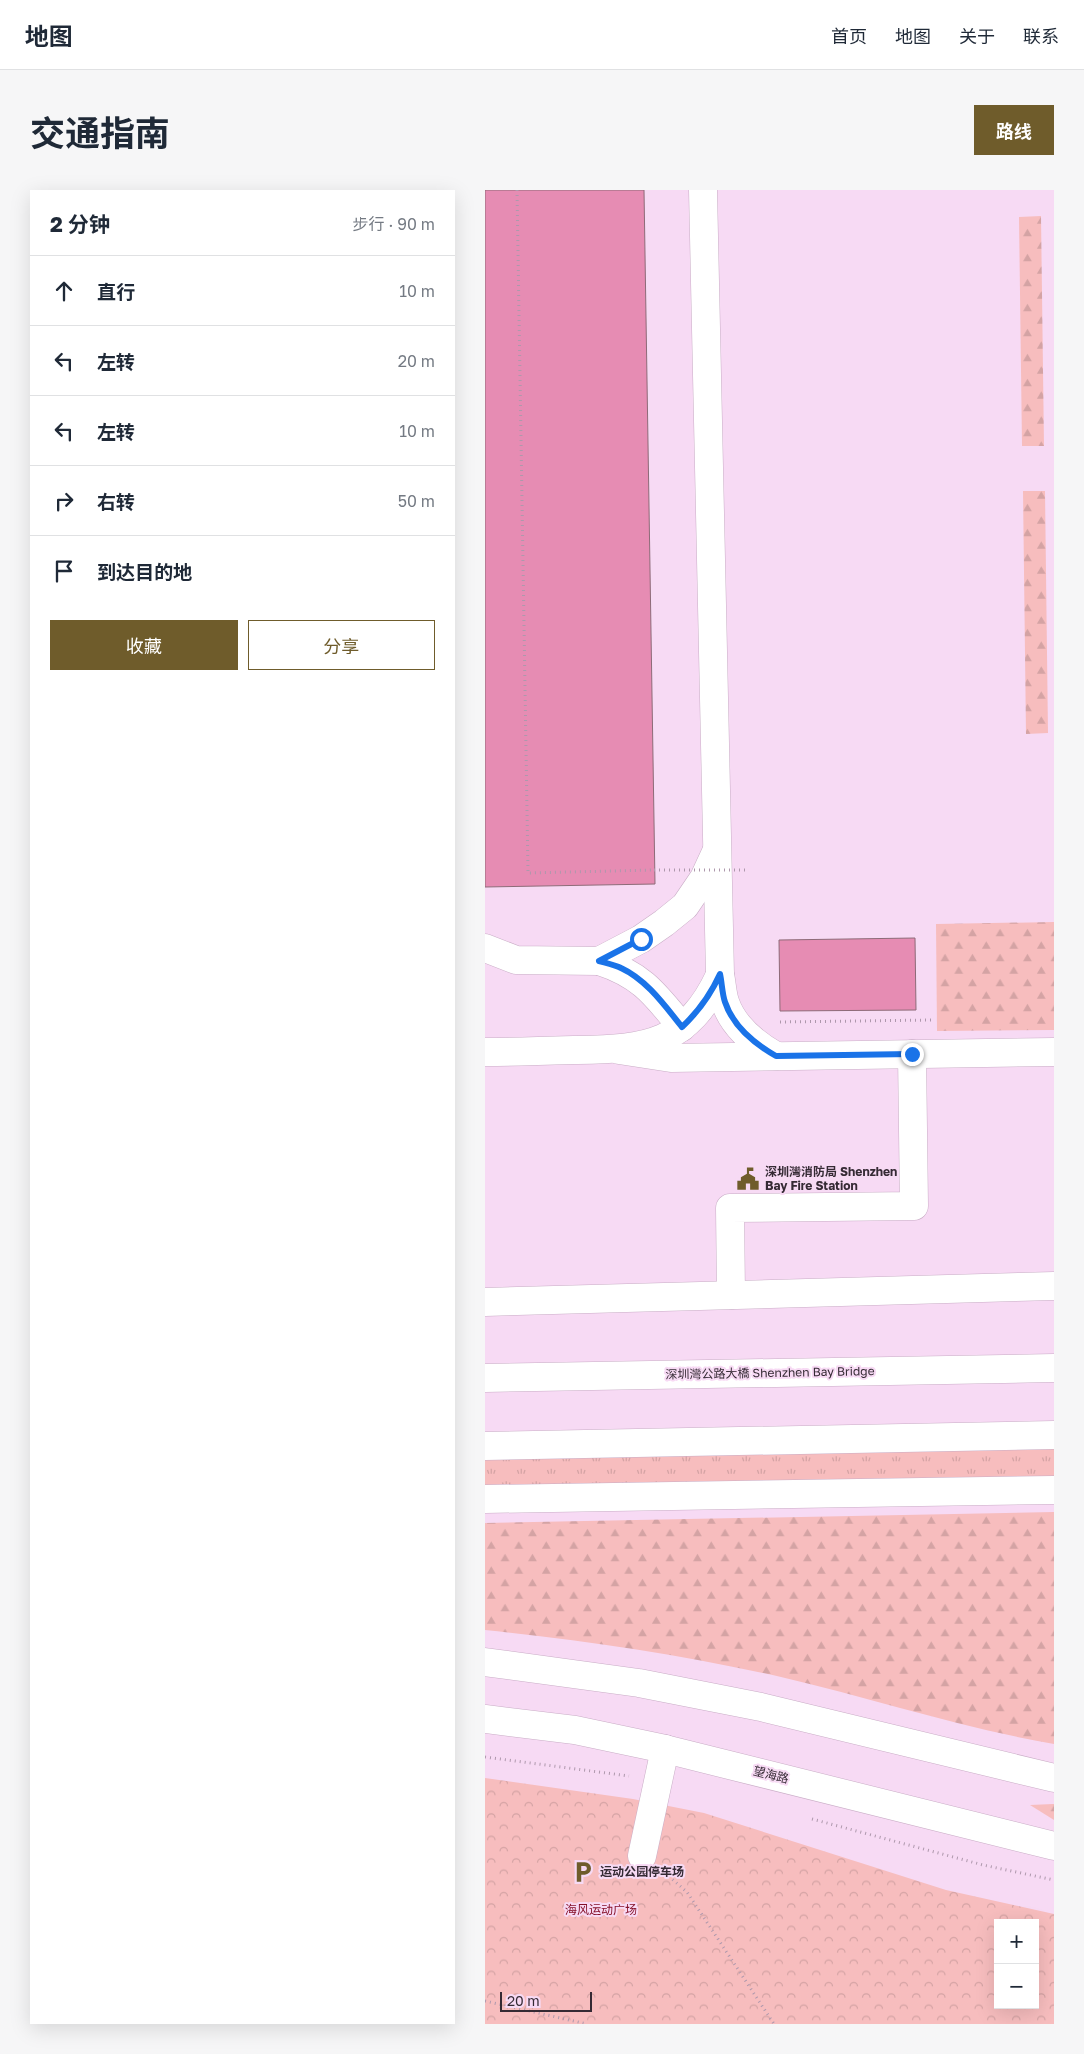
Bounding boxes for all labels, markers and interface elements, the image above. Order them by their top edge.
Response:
text: 地图 [25,21,73,50]
text: 首页 [831,25,867,47]
text: 地图 [895,25,931,47]
text: 关于 [959,25,995,47]
text: 联系 [1023,25,1059,47]
button: 路线 [974,105,1054,155]
text: 交通指南 [30,112,170,154]
text: 2 分钟 [50,211,110,237]
text: 步行 · 90 m [352,214,435,234]
icon: ahead [50,277,78,305]
text: 直行 [97,280,135,303]
text: 10 m [399,281,435,301]
icon: left [50,347,78,375]
text: 左转 [97,350,135,373]
text: 20 m [398,351,435,371]
icon: left [50,417,78,445]
text: 左转 [97,420,135,443]
text: 10 m [399,421,435,441]
icon: right [50,487,78,515]
text: 右转 [97,490,135,513]
text: 50 m [398,491,435,511]
icon: arrive [50,557,78,585]
text: 到达目的地 [97,560,192,583]
button: 收藏 [50,620,238,670]
button: 分享 [248,620,435,670]
route start [630,928,653,951]
route end [901,1043,924,1066]
place label: 深圳灣消防局 Shenzhen Bay Fire Station [765,1164,897,1193]
public building icon: 深圳灣消防局 Shenzhen Bay Fire Station [735,1166,761,1192]
street label: 深圳灣公路大橋 Shenzhen Bay Bridge [665,1363,875,1382]
street label: 望海路 [752,1763,790,1786]
parking icon: 运动公园停车场 [570,1859,596,1885]
place label: 运动公园停车场 [600,1864,684,1879]
park label: 海风运动广场 [565,1902,637,1917]
map controls [994,1919,1039,2009]
button: + [994,1919,1039,1964]
button: − [994,1964,1039,2009]
scale bar [500,1989,593,2012]
text: 20 m [507,1992,540,2009]

